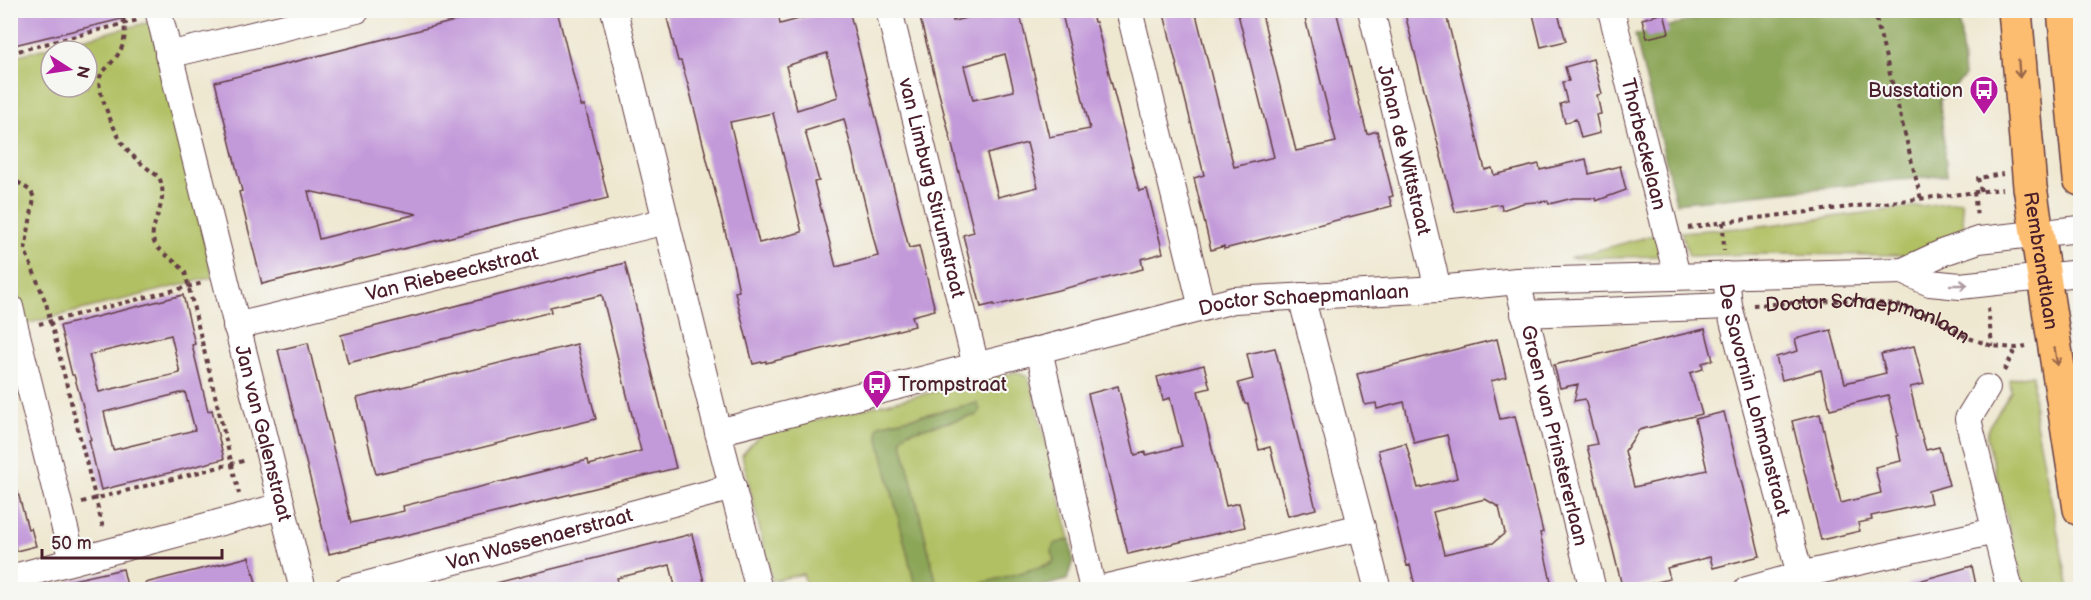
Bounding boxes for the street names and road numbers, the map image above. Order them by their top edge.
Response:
street label: Johan de Wittstraat [1372,63,1436,238]
street label: van Limburg Stirumstraat [893,75,970,300]
street label: Thorbeckelaan [1615,76,1671,212]
street label: Rembrandtlaan [2018,190,2063,331]
street label: Van Riebeeckstraat [363,242,541,307]
street label: Doctor Schaepmanlaan [1196,280,1410,322]
street label: De Savornin Lohmanstraat [1714,282,1795,519]
street label: Doctor Schaepmanlaan [1765,289,1974,349]
street label: Groen van Prinstererlaan [1515,323,1593,548]
street label: Jan van Galenstraat [229,343,296,524]
street label: Van Wassenaerstraat [444,503,635,576]

